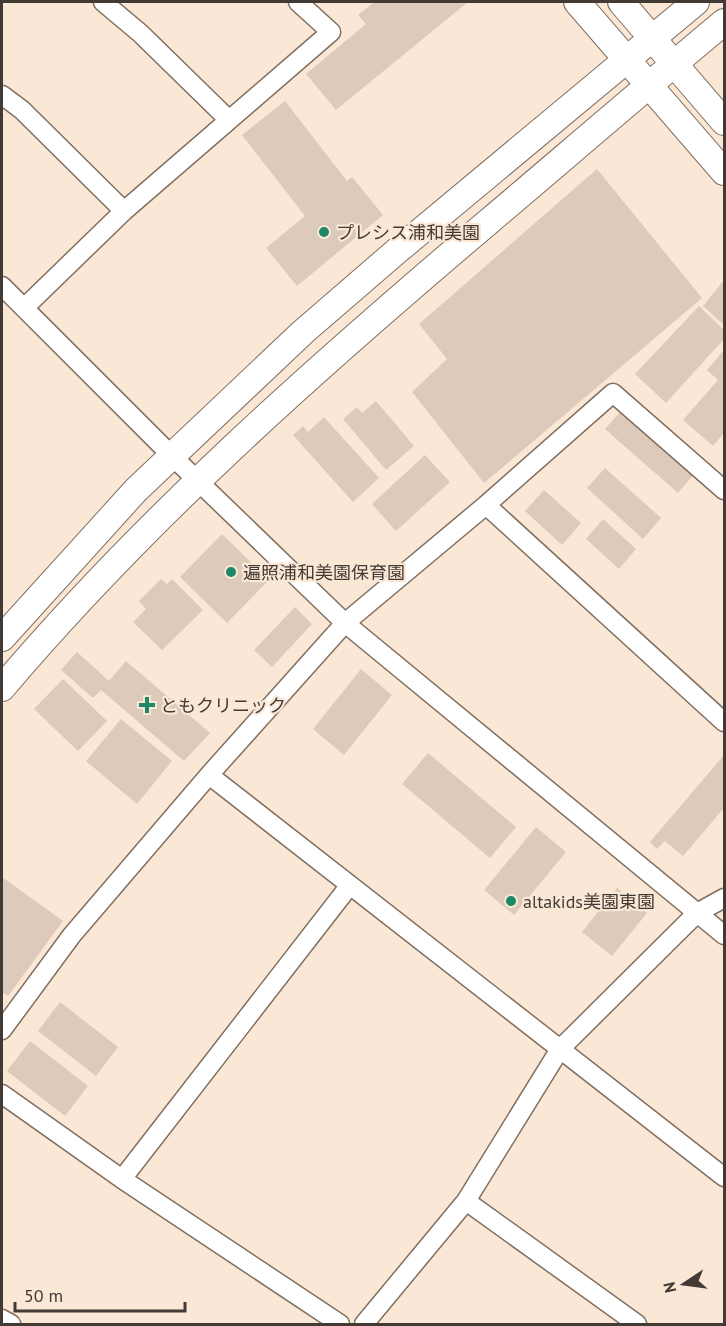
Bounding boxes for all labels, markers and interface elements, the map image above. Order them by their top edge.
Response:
place label: プレシス浦和美園 [336,221,480,244]
marker: プレシス浦和美園 [317,225,331,239]
place label: 遍照浦和美園保育園 [243,561,405,584]
marker: 遍照浦和美園保育園 [224,565,238,579]
place label: ともクリニック [160,694,286,717]
marker: ともクリニック [138,696,156,714]
place label: altakids美園東園 [523,890,655,913]
marker: altakids美園東園 [504,894,518,908]
north arrow [654,1254,714,1314]
scale bar [15,1275,184,1313]
text: N [658,1280,680,1295]
text: 50 m [24,1284,63,1307]

